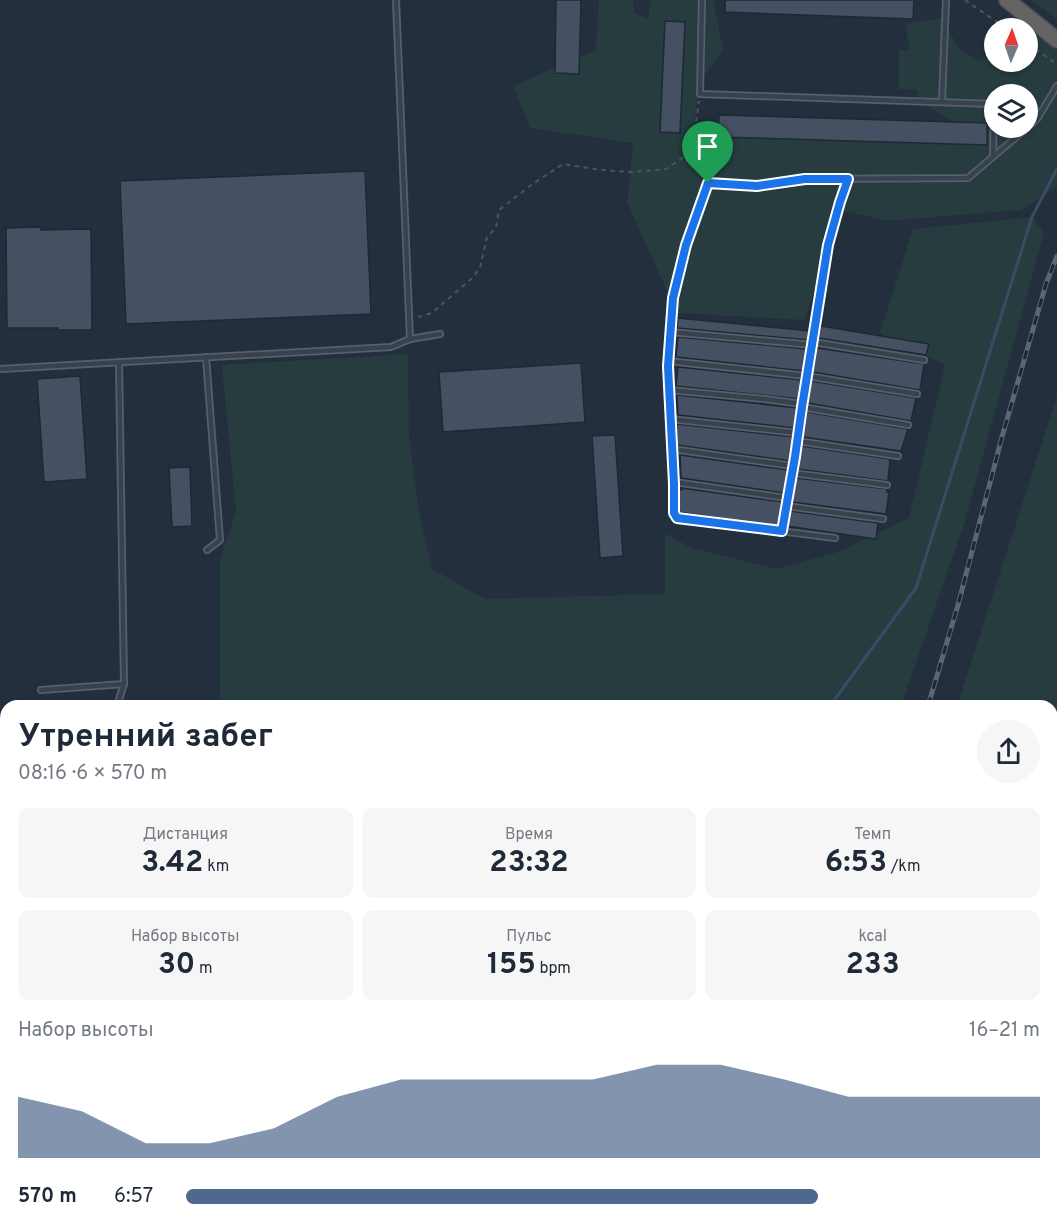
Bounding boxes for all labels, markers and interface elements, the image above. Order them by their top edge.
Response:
north arrow [984,18,1038,72]
map controls [984,18,1038,138]
button: layers [984,84,1038,138]
pin [682,121,733,183]
icon: arrive [691,130,724,163]
text: Утренний забег [18,717,273,759]
button: share [977,720,1040,783]
text: 08:16 · 6 × 570 m [18,761,167,787]
text: Дистанция [143,825,228,845]
text: Время [505,825,553,845]
text: Темп [854,825,891,845]
text: 3.42 [141,845,203,882]
text: 23:32 [489,845,569,882]
text: 6:53 [825,845,887,882]
text: km [203,857,229,877]
text: /km [887,857,920,877]
text: Набор высоты [131,927,240,947]
text: Пульс [506,927,552,947]
text: kcal [858,927,887,947]
text: 30 [158,947,195,984]
text: 155 [487,947,536,984]
text: 233 [845,947,900,984]
text: m [195,959,213,979]
text: bpm [536,959,571,979]
text: Набор высоты [18,1018,154,1044]
text: 16–21 m [969,1018,1040,1044]
text: 570 m [18,1184,77,1210]
text: 6:57 [114,1184,153,1210]

